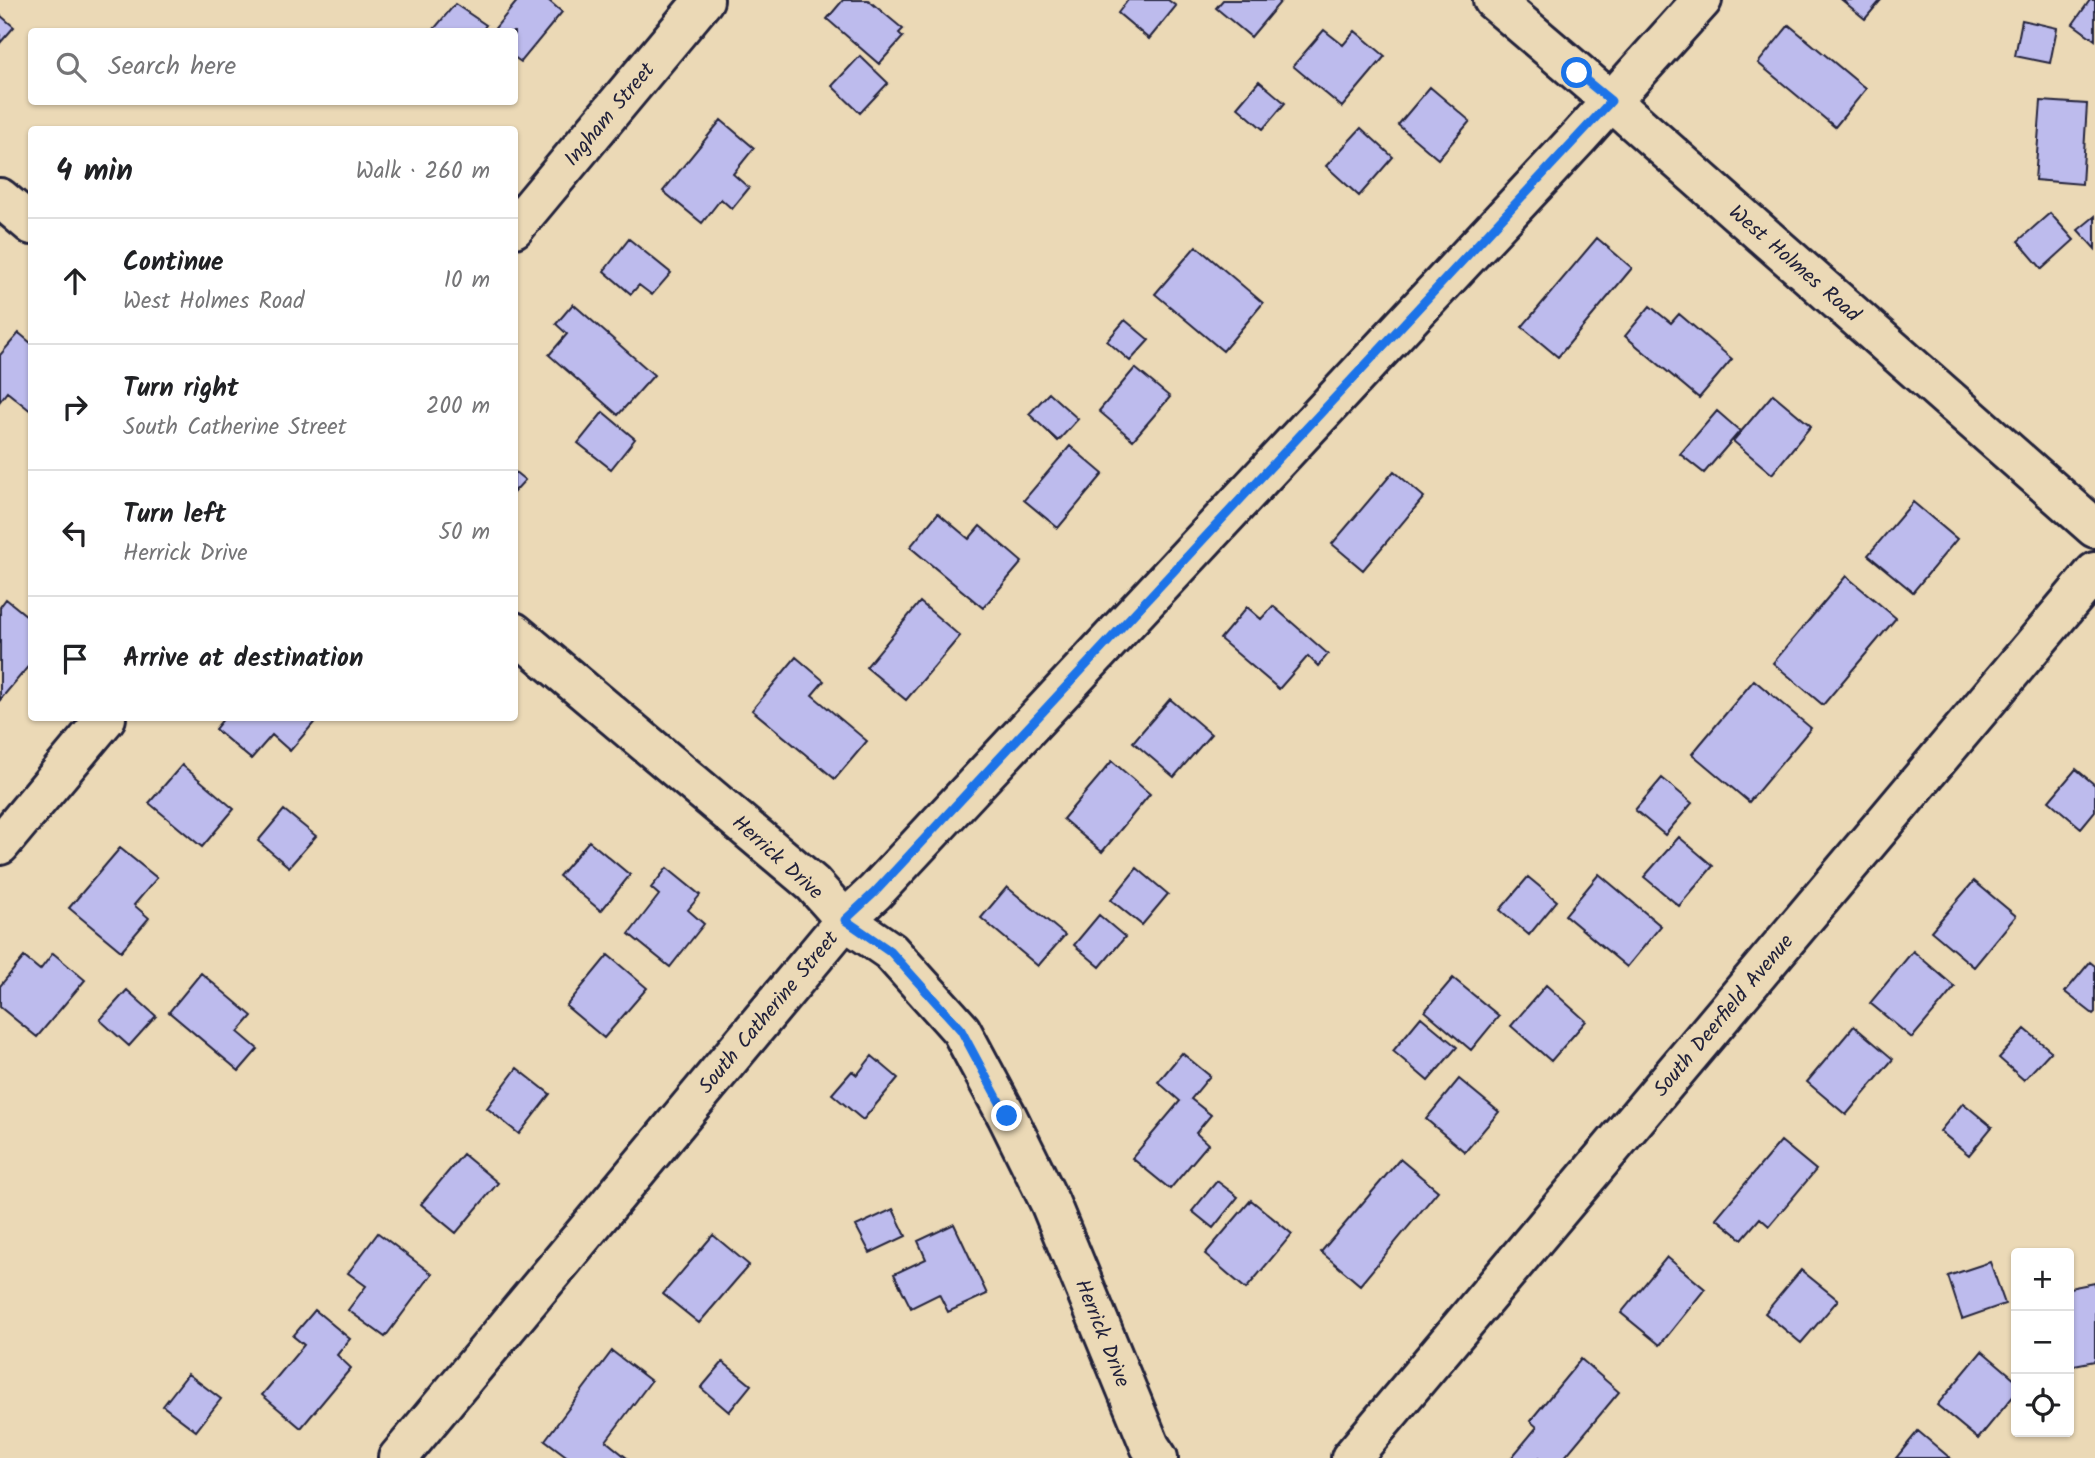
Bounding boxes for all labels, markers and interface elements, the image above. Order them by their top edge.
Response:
search box [28,28,518,105]
text: Search here [108,46,236,88]
icon: search [52,48,90,86]
street label: Ingham Street [557,55,664,174]
route start [1561,57,1592,88]
text: 4 min [56,148,133,196]
text: Walk · 260 m [356,154,490,190]
street label: West Holmes Road [1721,197,1868,331]
text: Continue [123,242,224,284]
icon: ahead [56,262,94,300]
text: 10 m [444,263,490,299]
text: West Holmes Road [123,284,305,320]
text: Turn right [123,368,239,410]
icon: right [56,388,94,426]
text: 200 m [426,389,490,425]
text: South Catherine Street [123,410,347,446]
text: Turn left [123,494,226,536]
icon: left [56,514,94,552]
text: 50 m [439,515,490,551]
text: Herrick Drive [123,536,248,572]
text: Arrive at destination [123,638,363,680]
icon: arrive [56,640,94,678]
street label: Herrick Drive [724,808,831,909]
street label: South Catherine Street [691,924,848,1102]
street label: South Deerfield Avenue [1646,927,1803,1105]
route end [991,1100,1022,1131]
map controls [2011,1248,2074,1437]
button: + [2011,1248,2074,1311]
street label: Herrick Drive [1065,1275,1138,1393]
button: − [2011,1311,2074,1374]
button: locate [2011,1374,2074,1437]

